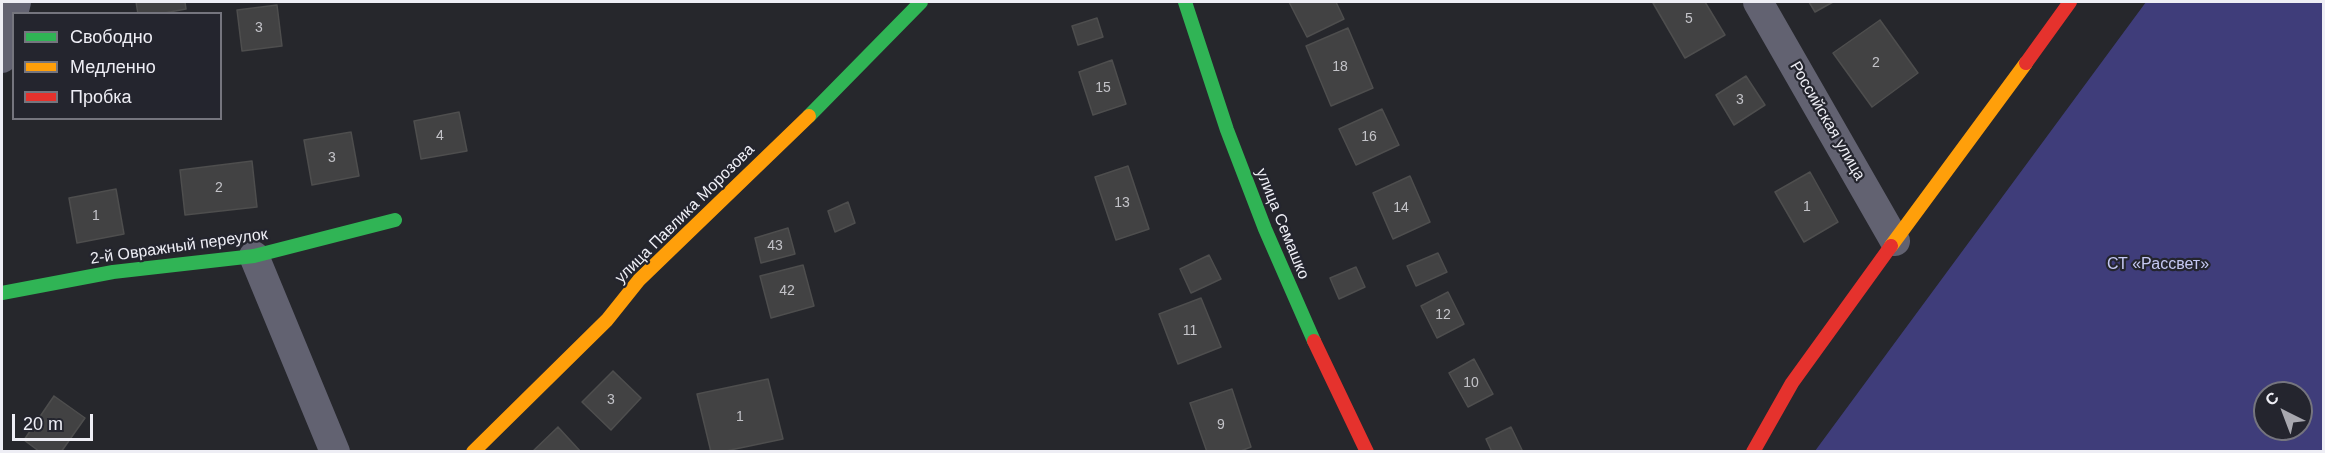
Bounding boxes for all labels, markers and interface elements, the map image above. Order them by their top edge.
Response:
house number: 5 [1685,11,1693,27]
legend [12,12,222,120]
house number: 3 [255,20,263,36]
text: Свободно [70,27,153,47]
house number: 2 [1872,55,1880,71]
text: Медленно [70,57,156,77]
street label: Российская улица [1785,58,1869,184]
house number: 18 [1332,59,1348,75]
house number: 15 [1095,80,1111,96]
text: Пробка [70,87,132,107]
house number: 3 [1736,92,1744,108]
house number: 4 [436,128,444,144]
house number: 16 [1361,129,1377,145]
street label: улица Павлика Морозова [611,140,759,288]
house number: 3 [328,150,336,166]
street label: улица Семашко [1251,166,1313,282]
house number: 2 [215,180,223,196]
house number: 13 [1114,195,1130,211]
house number: 1 [1803,199,1811,215]
house number: 14 [1393,200,1409,216]
house number: 1 [92,208,100,224]
street label: 2-й Овражный переулок [89,225,269,269]
house number: 43 [767,238,783,254]
park label: СТ «Рассвет» [2107,255,2209,275]
house number: 42 [779,283,795,299]
house number: 12 [1435,307,1451,323]
house number: 11 [1183,323,1197,339]
house number: 10 [1463,375,1479,391]
north arrow [2253,381,2313,441]
text: С [2262,389,2282,409]
house number: 3 [607,392,615,408]
scale bar [15,402,96,440]
house number: 1 [736,409,744,425]
text: 20 m [23,414,63,434]
house number: 9 [1217,417,1225,433]

